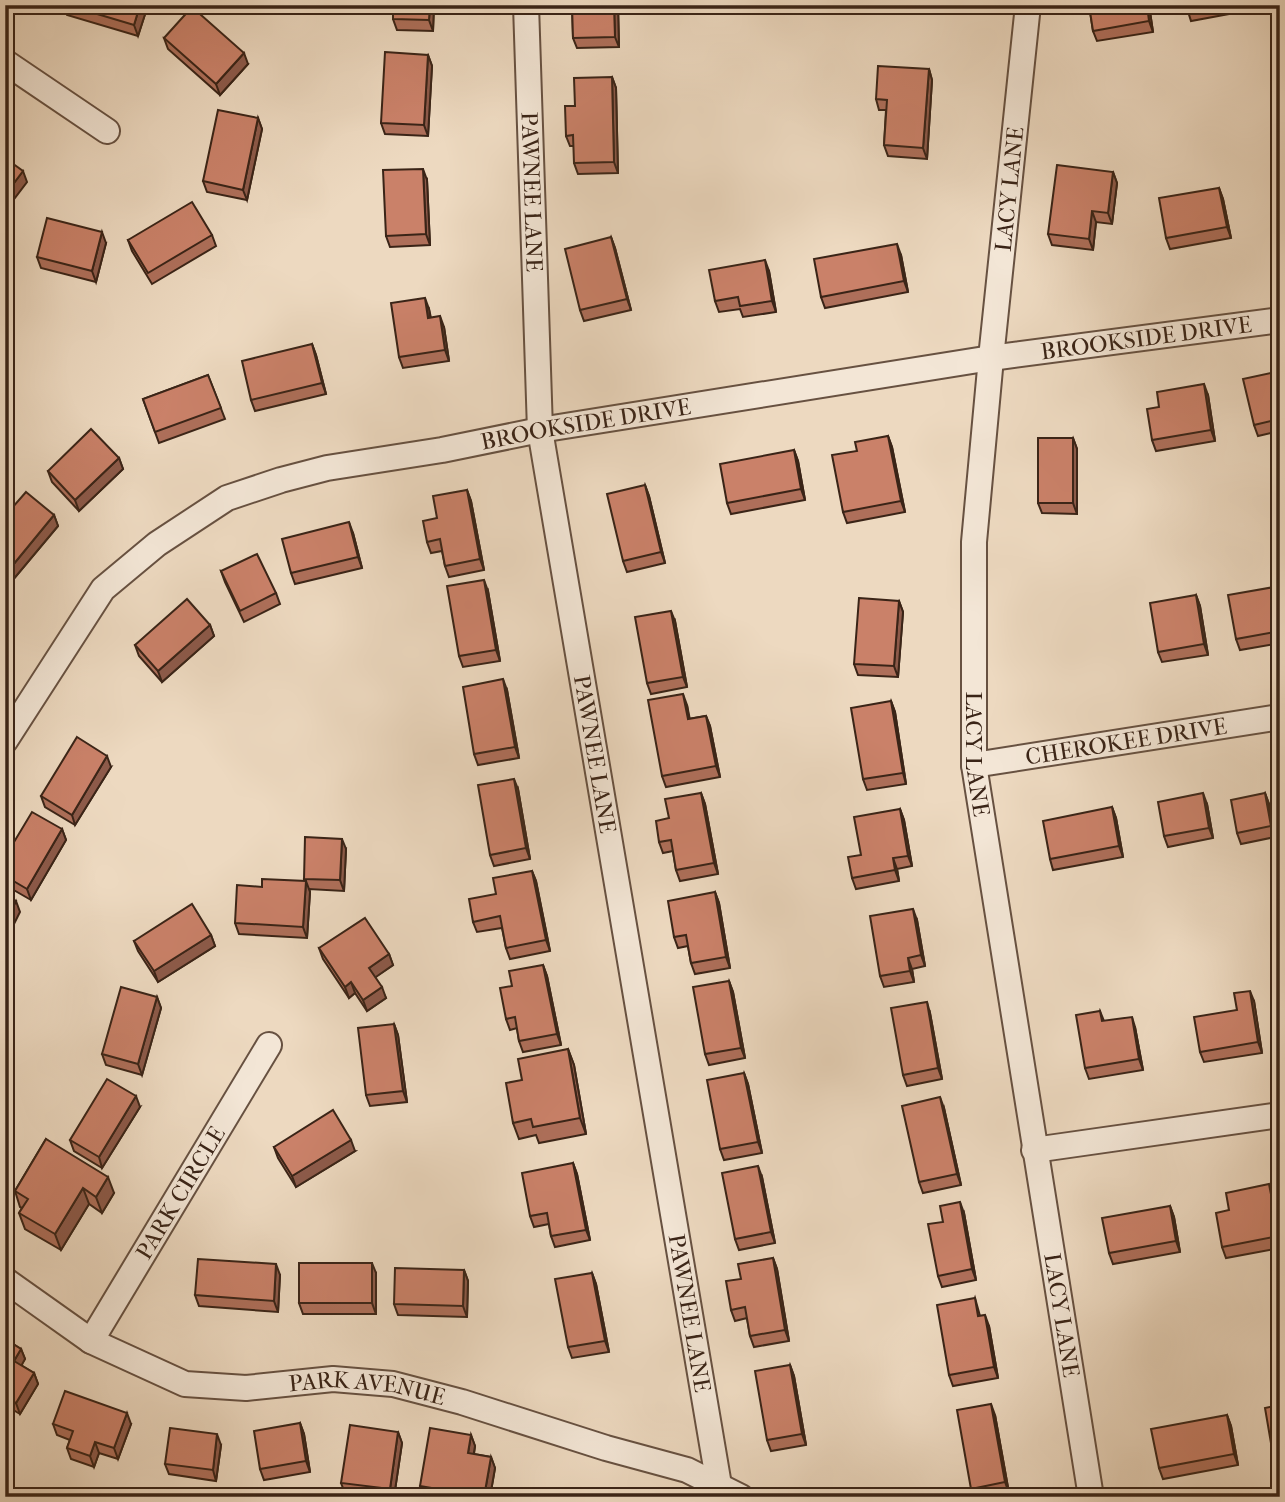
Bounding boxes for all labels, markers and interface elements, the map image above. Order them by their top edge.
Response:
street label: PAWNEE LANE [516,111,548,272]
street label: LACY LANE [990,125,1029,253]
street label: BROOKSIDE DRIVE [1039,311,1253,365]
street label: BROOKSIDE DRIVE [478,393,693,456]
street label: PAWNEE LANE [568,673,621,835]
street label: LACY LANE [960,692,995,819]
street label: CHEROKEE DRIVE [1024,713,1229,771]
street label: PARK CIRCLE [130,1122,231,1264]
street label: PAWNEE LANE [663,1232,716,1394]
street label: LACY LANE [1038,1251,1085,1379]
street label: PARK AVENUE [287,1366,448,1411]

